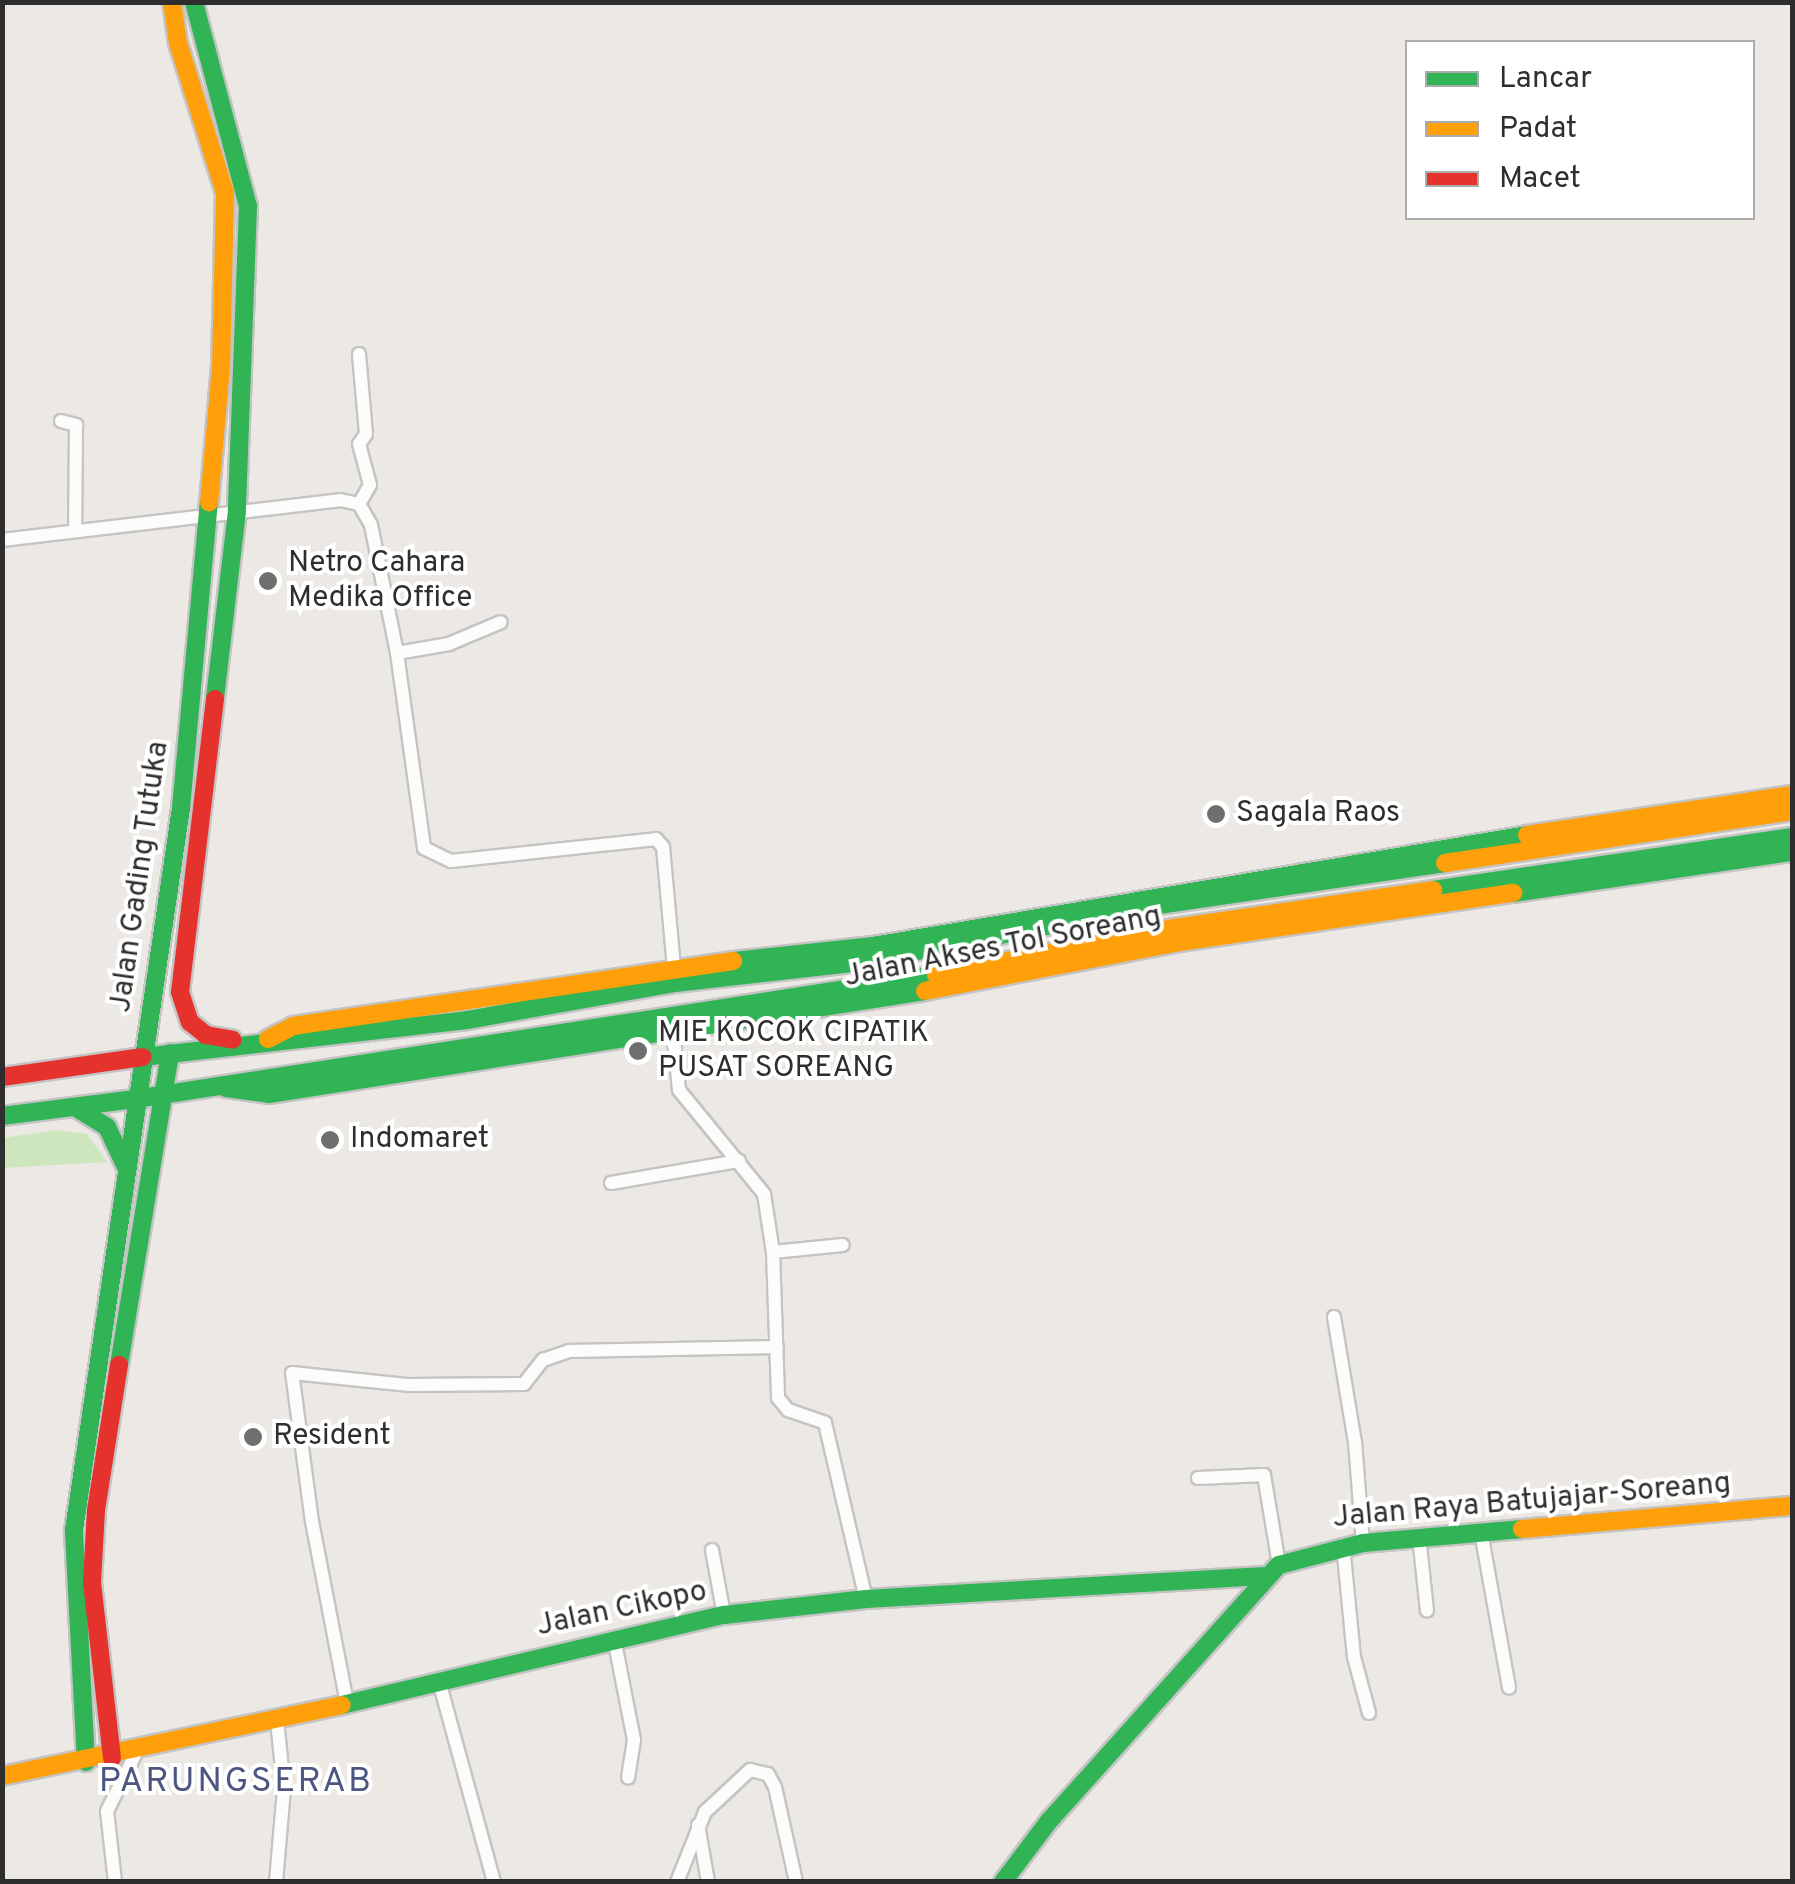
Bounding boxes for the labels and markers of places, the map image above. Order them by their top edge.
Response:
place label: Netro Cahara Medika Office [288,546,472,616]
marker: Netro Cahara Medika Office [257,570,279,592]
place label: Sagala Raos [1236,796,1400,832]
marker: Sagala Raos [1205,803,1227,825]
place label: MIE KOCOK CIPATIK PUSAT SOREANG [658,1016,929,1086]
marker: MIE KOCOK CIPATIK PUSAT SOREANG [627,1040,649,1062]
place label: Indomaret [350,1122,489,1158]
marker: Indomaret [319,1129,341,1151]
place label: Resident [273,1419,391,1455]
marker: Resident [242,1426,264,1448]

